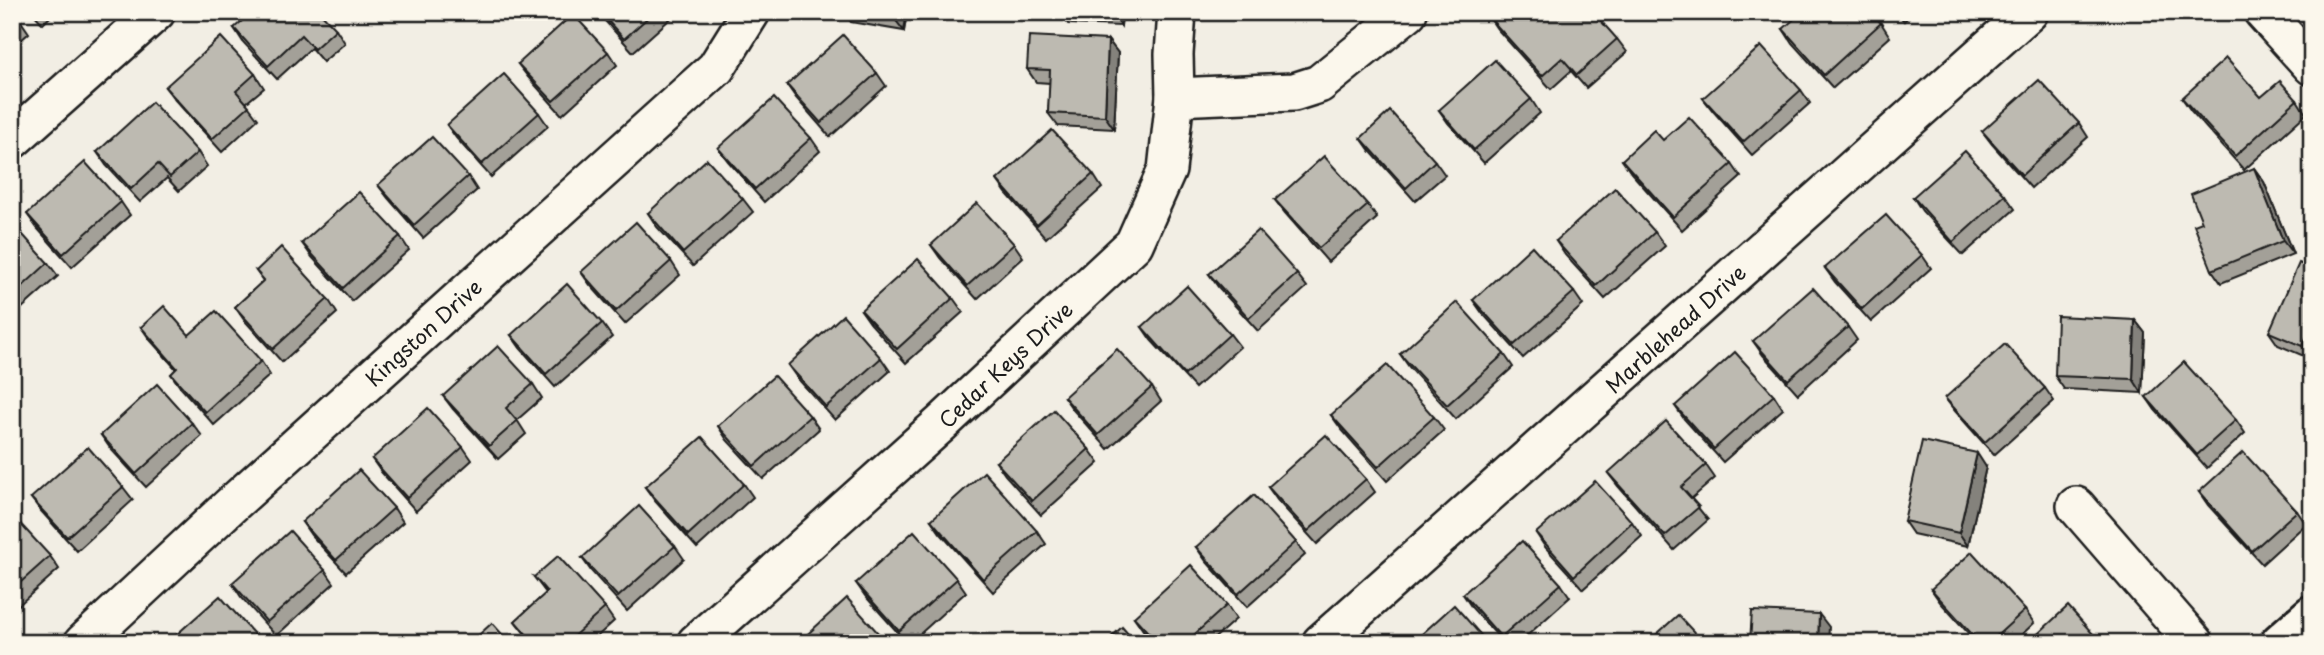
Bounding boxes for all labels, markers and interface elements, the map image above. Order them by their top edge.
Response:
street label: Marblehead Drive [1598,256,1752,400]
street label: Kingston Drive [358,271,488,393]
street label: Cedar Keys Drive [931,293,1079,435]

